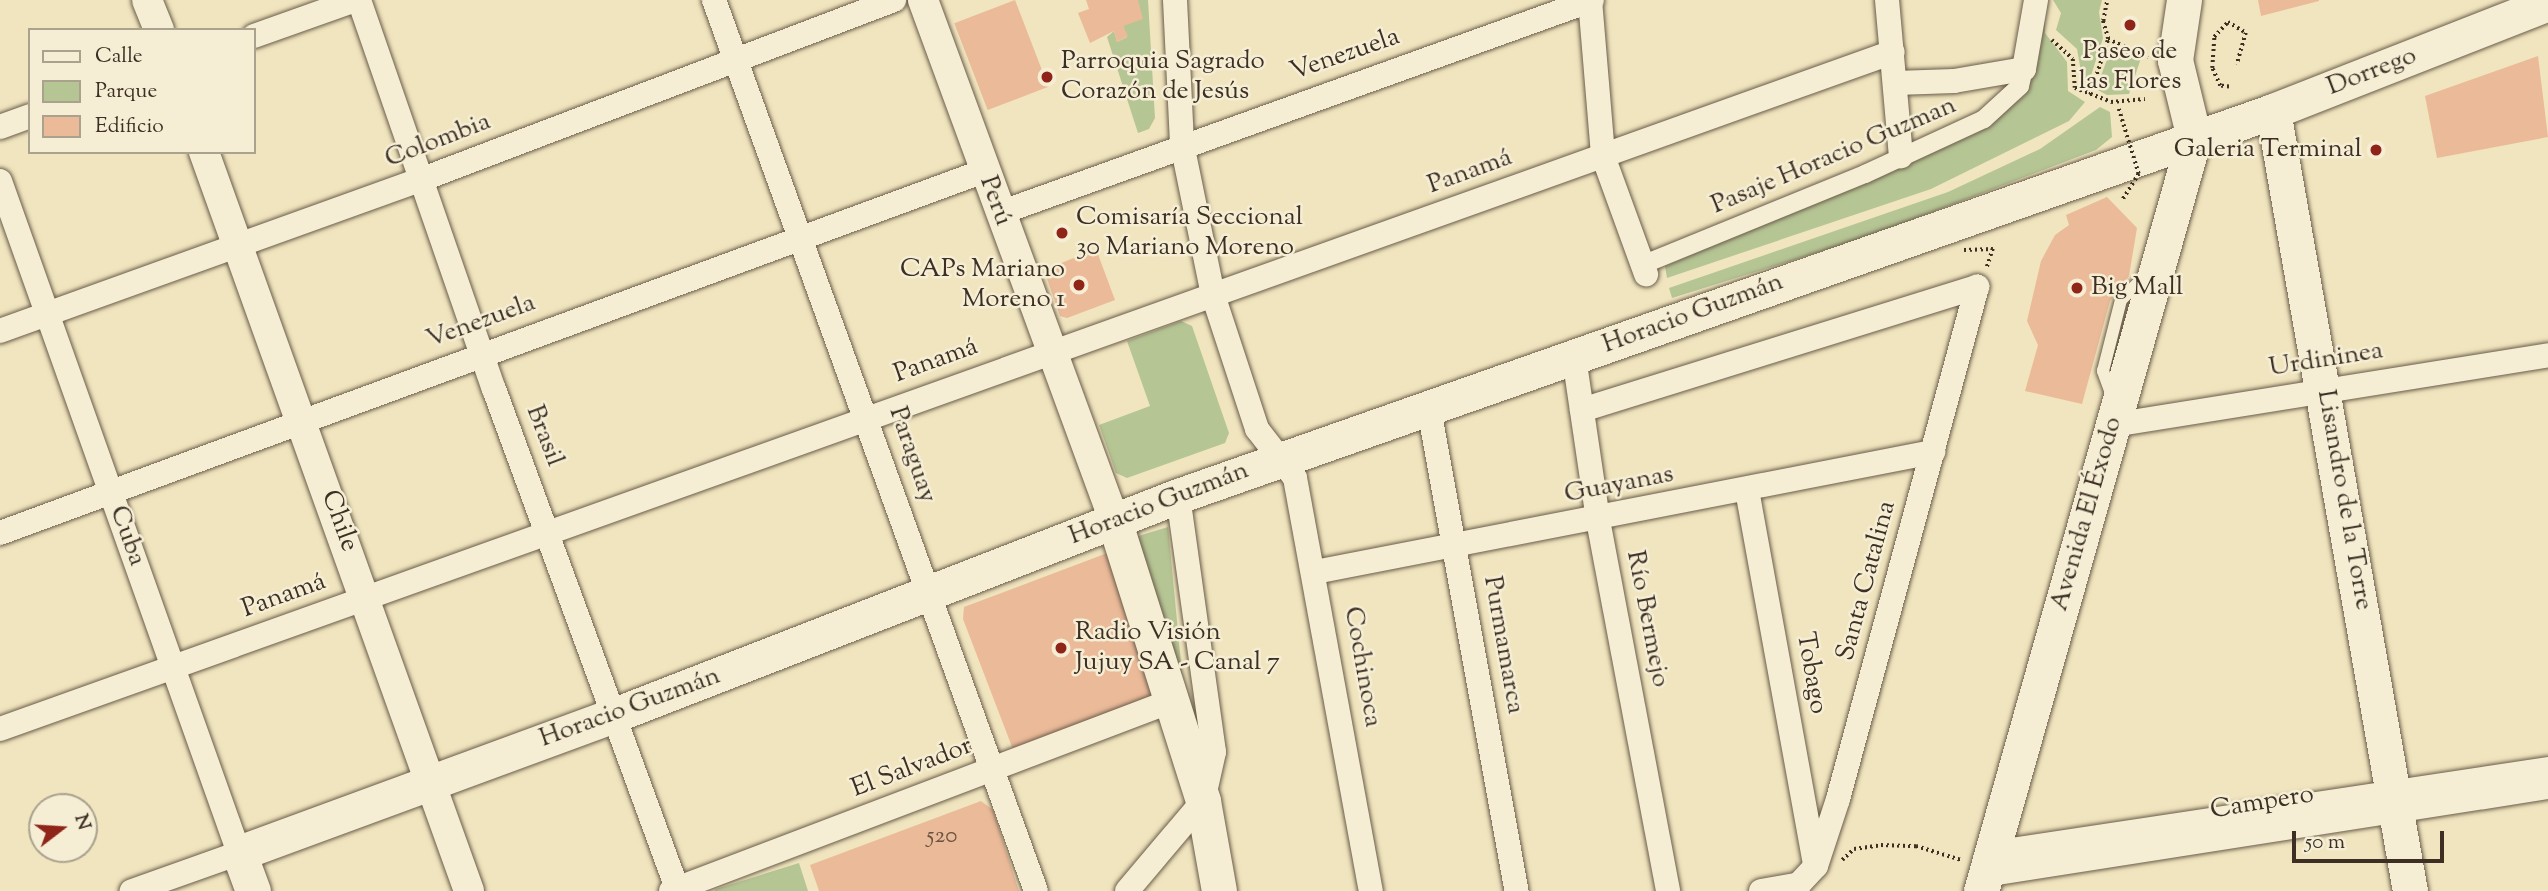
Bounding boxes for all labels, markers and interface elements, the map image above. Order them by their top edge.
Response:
marker: Paseo de las Flores [2122,17,2138,33]
street label: Venezuela [1286,22,1404,88]
legend [28,28,256,154]
place label: Paseo de las Flores [2079,36,2181,98]
street label: Dorrego [2323,41,2421,103]
text: Calle [95,42,143,72]
place label: Parroquia Sagrado Corazón de Jesús [1061,46,1265,108]
marker: Parroquia Sagrado Corazón de Jesús [1039,69,1055,85]
text: Parque [95,77,157,107]
street label: Pasaje Horacio Guzman [1707,90,1961,222]
street label: Colombia [381,107,495,175]
text: Edificio [95,112,164,142]
place label: Galeria Terminal [2174,134,2362,166]
street label: Panamá [1424,142,1516,202]
marker: Galeria Terminal [2368,142,2384,158]
street label: Perú [972,172,1018,230]
place label: Comisaría Seccional 30 Mariano Moreno [1076,202,1303,264]
marker: Comisaría Seccional 30 Mariano Moreno [1054,225,1070,241]
place label: CAPs Mariano Moreno 1 [900,254,1065,316]
street label: Horacio Guzmán [1598,267,1788,361]
place label: Big Mall [2091,272,2183,304]
marker: CAPs Mariano Moreno 1 [1071,277,1087,293]
marker: Big Mall [2069,280,2085,296]
street label: Venezuela [422,288,540,356]
street label: Panamá [890,331,982,391]
street label: Urdininea [2267,336,2385,384]
street label: Lisandro de la Torre [2309,387,2379,613]
street label: Brasil [518,401,570,471]
street label: Paraguay [881,403,943,507]
street label: Avenida El Éxodo [2044,413,2130,615]
street label: Horacio Guzmán [1065,455,1253,553]
street label: Guayanas [1562,459,1676,511]
street label: Chile [314,486,364,556]
street label: Santa Catalina [1831,498,1903,664]
street label: Cuba [102,502,152,570]
street label: Río Bermejo [1618,548,1676,690]
street label: Panamá [238,566,330,626]
street label: Purmamarca [1476,574,1530,716]
street label: Cochinoca [1336,604,1388,730]
place label: Radio Visión Jujuy SA - Canal 7 [1075,617,1280,678]
street label: Tobago [1788,630,1834,716]
marker: Radio Visión Jujuy SA - Canal 7 [1053,640,1069,656]
street label: Horacio Guzmán [535,661,725,755]
street label: El Salvador [847,731,977,805]
street label: Campero [2208,779,2316,827]
north arrow [28,793,98,863]
text: N [67,811,97,833]
scale bar [2296,818,2448,862]
house number: 520 [927,823,957,851]
text: 50 m [2305,828,2345,858]

